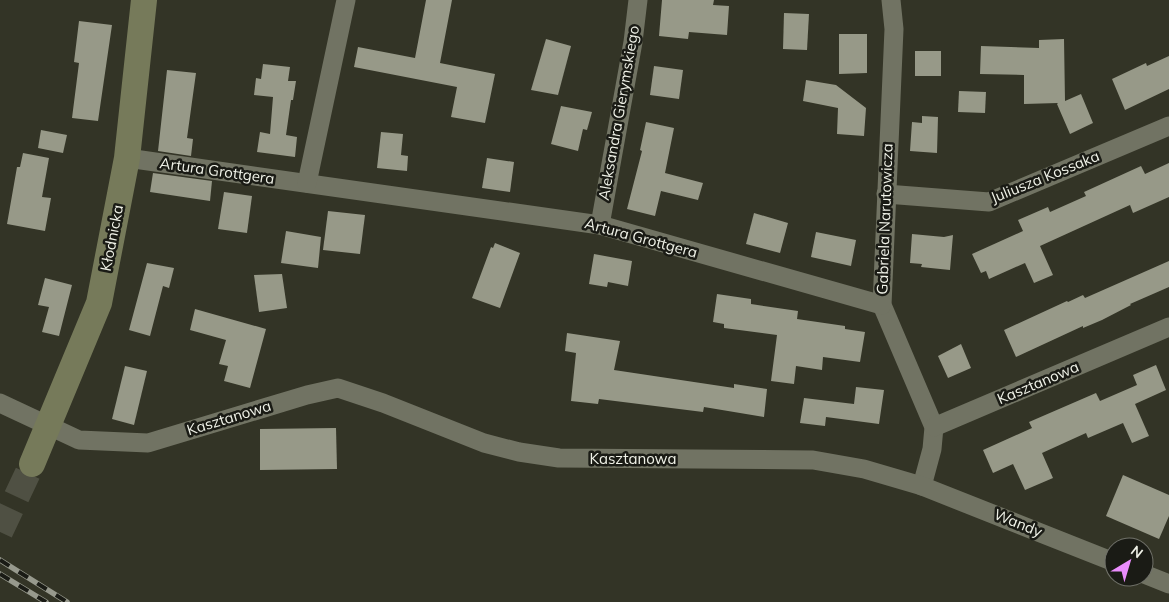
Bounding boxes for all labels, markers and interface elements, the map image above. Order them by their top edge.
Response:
street label: Aleksandra Gierymskiego [594,24,643,202]
street label: Gabriela Narutowicza [872,143,897,295]
street label: Juliusza Kossaka [988,146,1102,207]
street label: Artura Grottgera [158,153,276,188]
street label: Kłodnicka [96,203,127,273]
street label: Artura Grottgera [583,213,699,262]
street label: Kasztanowa [994,357,1082,408]
street label: Kasztanowa [184,396,273,439]
street label: Kasztanowa [589,449,677,468]
street label: Wandy [991,504,1045,541]
north arrow [1104,537,1154,587]
text: N [1127,541,1147,562]

